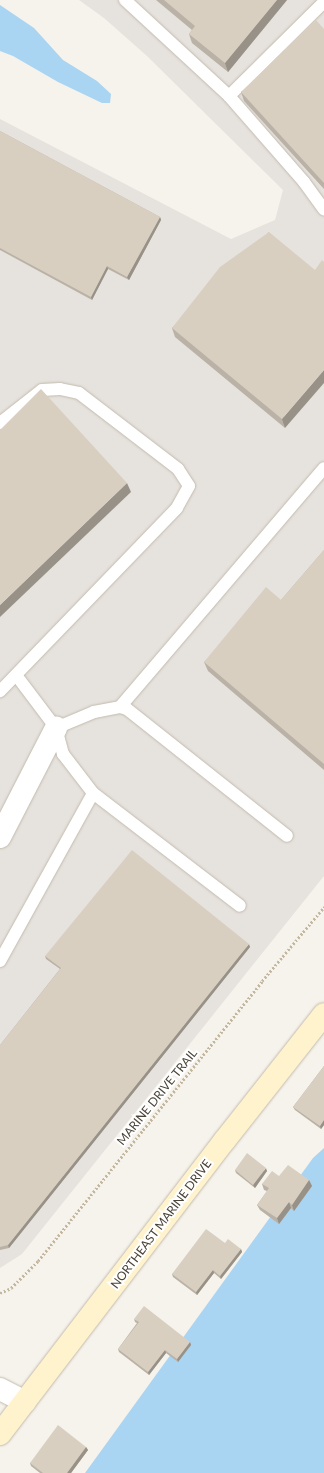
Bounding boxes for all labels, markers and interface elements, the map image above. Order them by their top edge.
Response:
street label: MARINE DRIVE TRAIL [114,1046,200,1148]
street label: NORTHEAST MARINE DRIVE [108,1156,214,1292]

